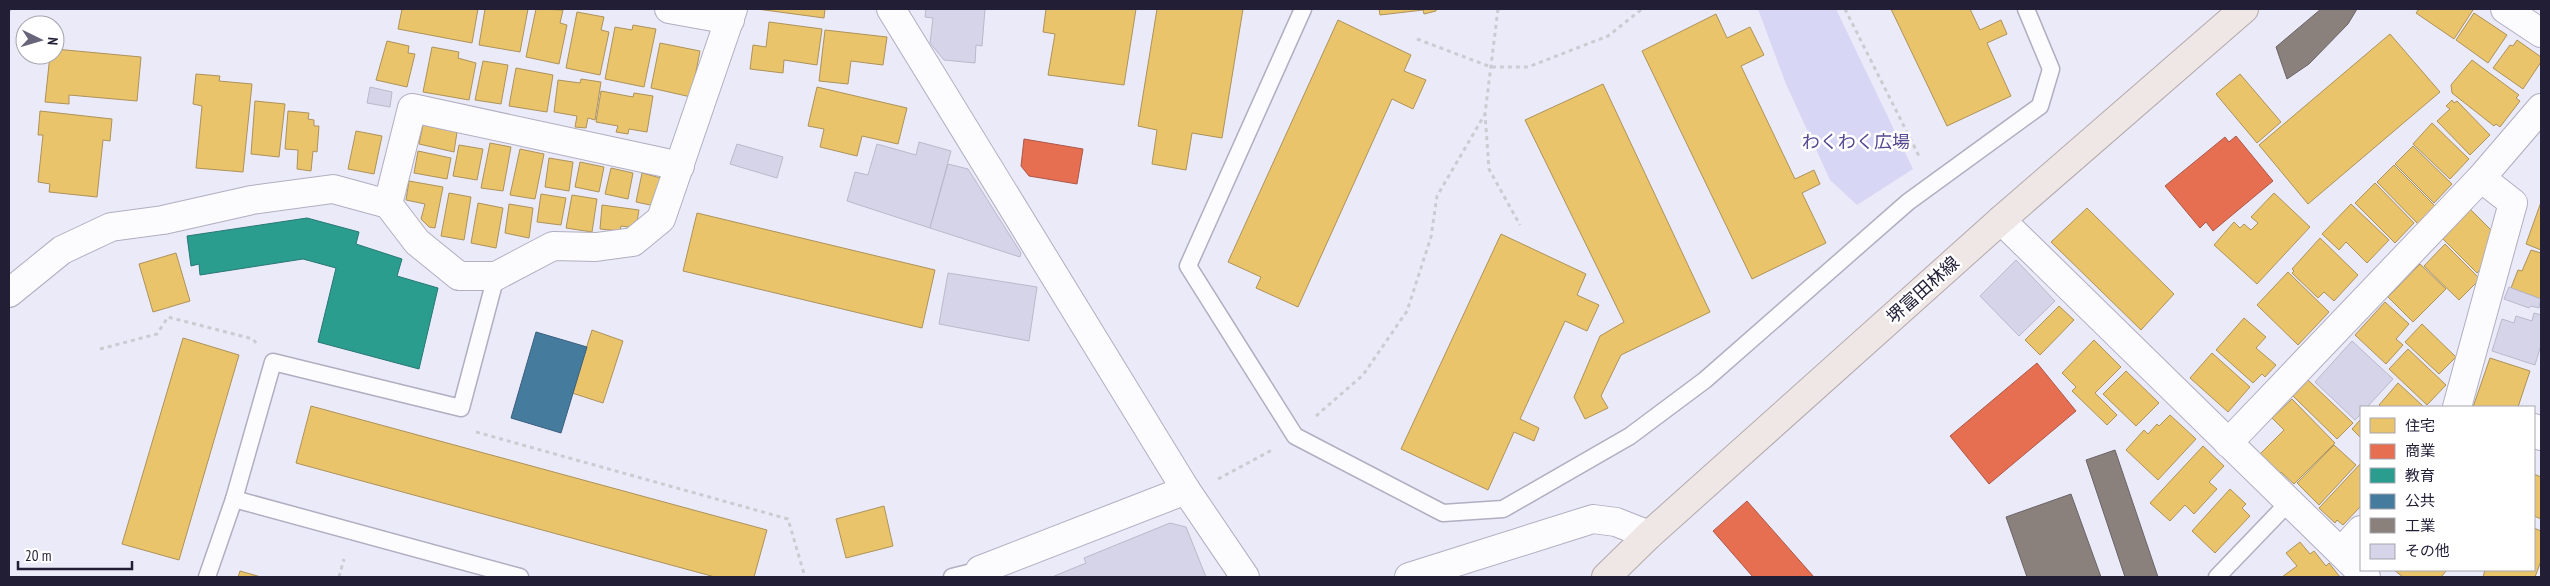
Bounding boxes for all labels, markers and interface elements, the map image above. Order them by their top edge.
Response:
north arrow [15,15,65,65]
text: N [44,37,62,46]
park label: わくわく広場 [1802,130,1910,153]
street label: 堺富田林線 [1882,251,1964,328]
legend [2360,406,2535,571]
text: 住宅 [2405,416,2435,435]
text: 商業 [2405,441,2435,460]
text: 教育 [2405,466,2435,485]
text: 公共 [2405,491,2435,510]
text: 工業 [2405,516,2435,535]
scale bar [18,538,131,570]
text: その他 [2405,541,2450,560]
text: 20 m [25,546,51,565]

